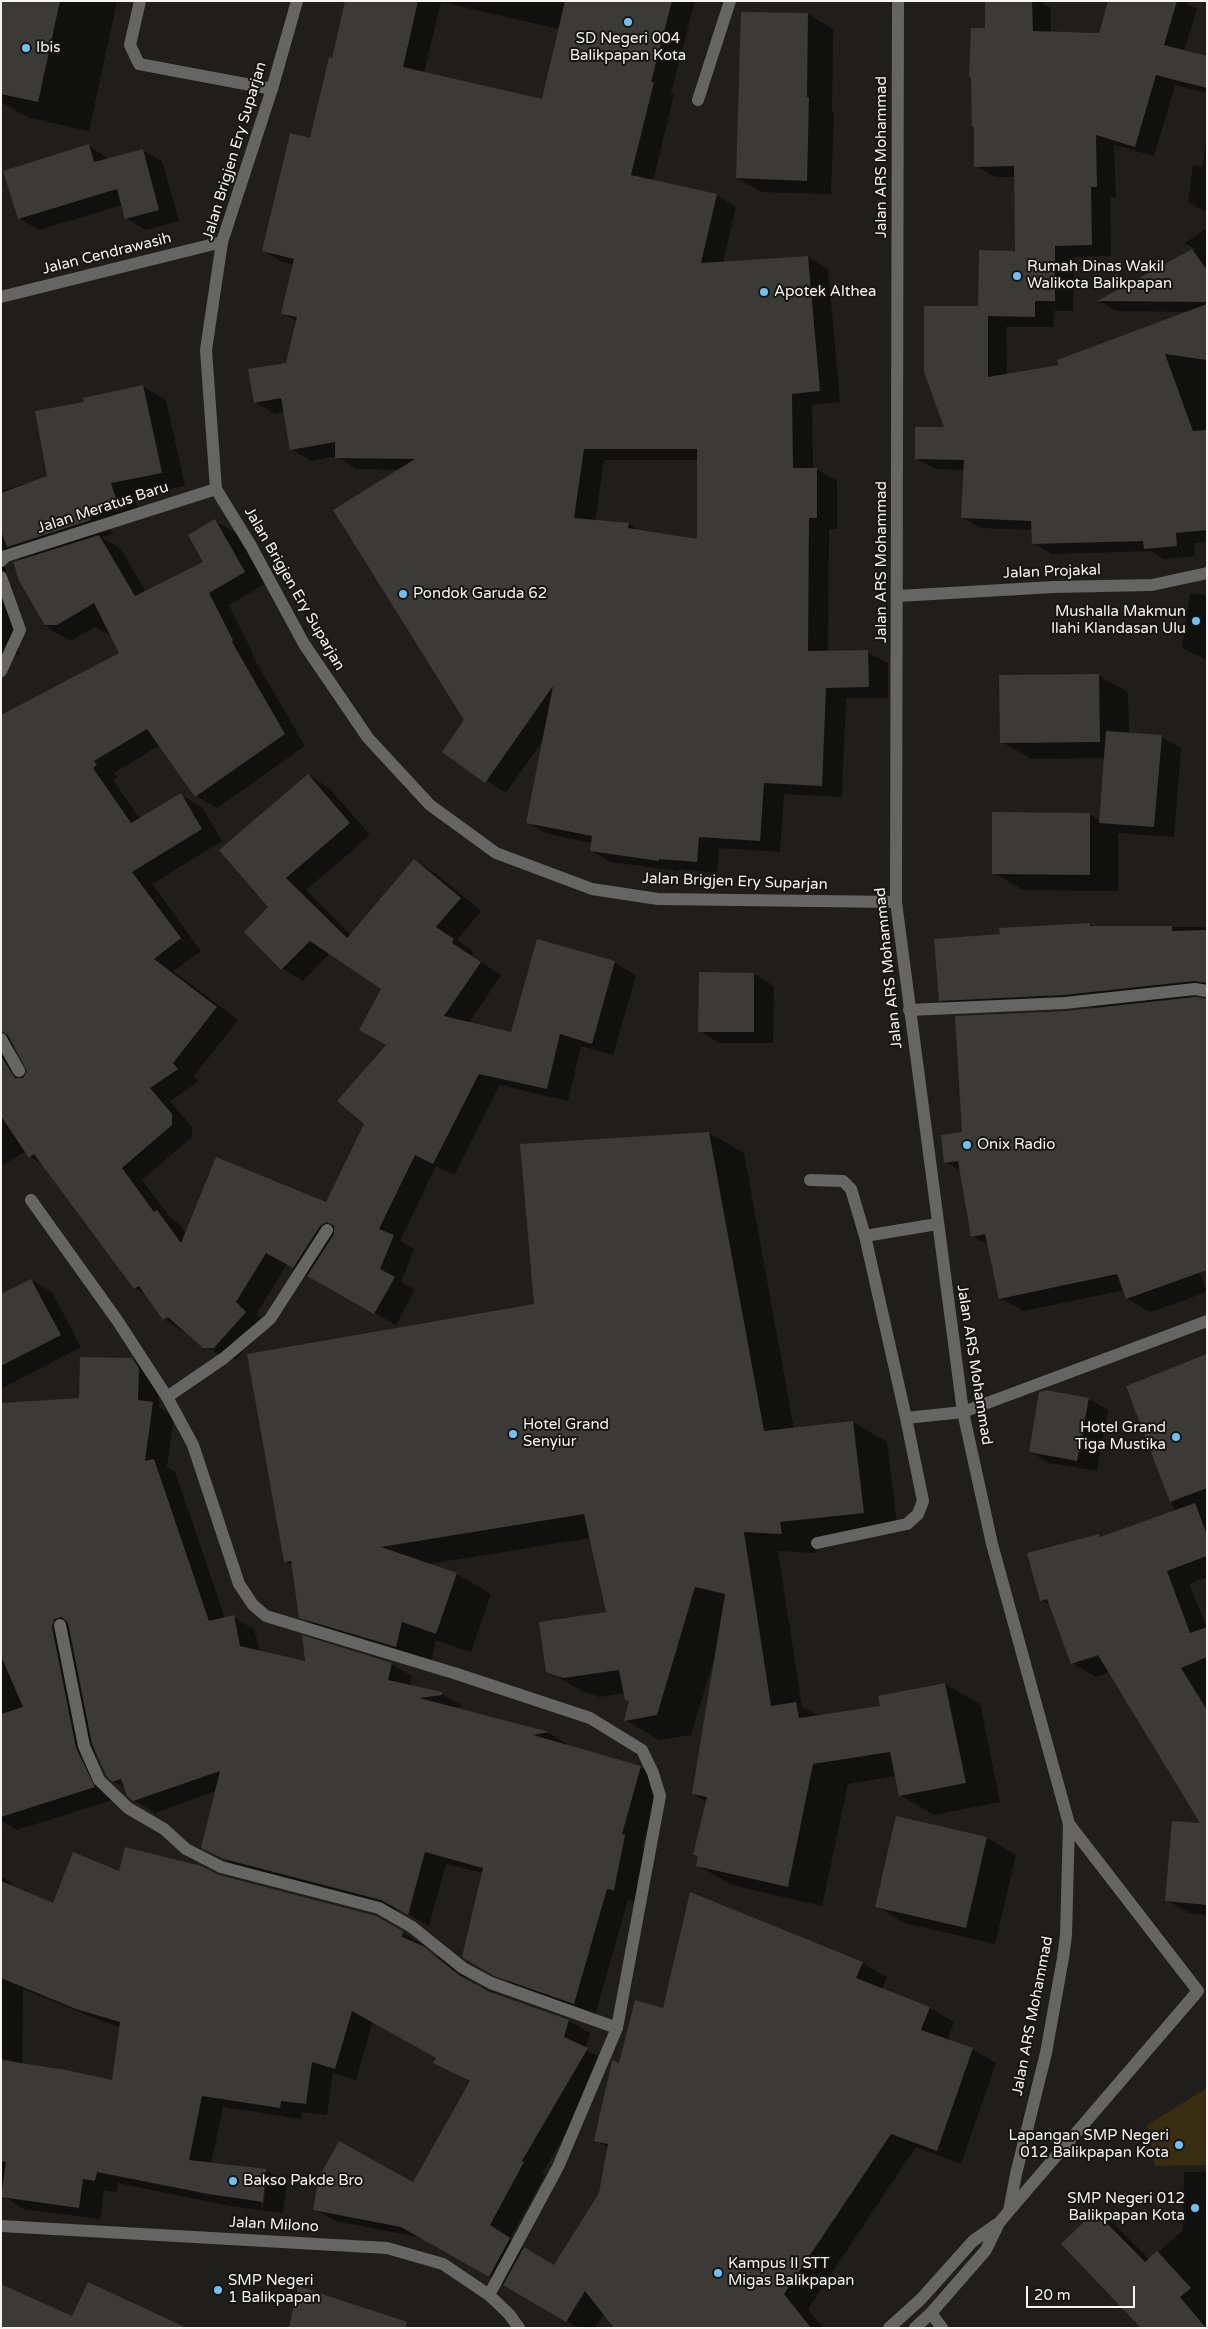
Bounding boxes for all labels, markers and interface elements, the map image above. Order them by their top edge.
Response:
marker: SD Negeri 004 Balikpapan Kota [622,16,634,28]
place label: SD Negeri 004 Balikpapan Kota [570,30,686,65]
place label: Ibis [36,39,61,57]
marker: Ibis [20,42,32,54]
street label: Jalan Brigjen Ery Suparjan [199,60,271,242]
street label: Jalan ARS Mohammad [873,76,891,238]
street label: Jalan Cendrawasih [41,229,173,279]
place label: Rumah Dinas Wakil Walikota Balikpapan [1027,258,1172,293]
marker: Rumah Dinas Wakil Walikota Balikpapan [1011,270,1023,282]
place label: Apotek Althea [774,283,876,301]
marker: Apotek Althea [758,286,770,298]
street label: Jalan Meratus Baru [35,478,171,538]
street label: Jalan ARS Mohammad [873,481,891,643]
street label: Jalan Brigjen Ery Suparjan [240,504,348,674]
street label: Jalan Projakal [1003,561,1101,583]
place label: Pondok Garuda 62 [413,585,547,603]
marker: Pondok Garuda 62 [397,588,409,600]
place label: Mushalla Makmun Ilahi Klandasan Ulu [1051,603,1186,638]
marker: Mushalla Makmun Ilahi Klandasan Ulu [1190,615,1202,627]
street label: Jalan Brigjen Ery Suparjan [642,870,828,894]
street label: Jalan ARS Mohammad [872,886,906,1050]
place label: Onix Radio [977,1136,1055,1154]
marker: Onix Radio [961,1139,973,1151]
street label: Jalan ARS Mohammad [952,1284,996,1446]
place label: Hotel Grand Senyiur [523,1416,609,1451]
place label: Hotel Grand Tiga Mustika [1075,1419,1166,1454]
marker: Hotel Grand Senyiur [507,1428,519,1440]
marker: Hotel Grand Tiga Mustika [1170,1431,1182,1443]
street label: Jalan ARS Mohammad [1009,1935,1057,2097]
place label: Lapangan SMP Negeri 012 Balikpapan Kota [1009,2127,1169,2162]
marker: Lapangan SMP Negeri 012 Balikpapan Kota [1173,2139,1185,2151]
place label: Bakso Pakde Bro [243,2172,363,2190]
marker: Bakso Pakde Bro [227,2175,239,2187]
place label: SMP Negeri 012 Balikpapan Kota [1067,2190,1185,2225]
marker: SMP Negeri 012 Balikpapan Kota [1189,2202,1201,2214]
street label: Jalan Milono [229,2214,319,2236]
place label: Kampus II STT Migas Balikpapan [728,2255,854,2290]
marker: Kampus II STT Migas Balikpapan [712,2267,724,2279]
place label: SMP Negeri 1 Balikpapan [228,2272,321,2307]
scale bar [1028,2276,1137,2308]
marker: SMP Negeri 1 Balikpapan [212,2284,224,2296]
text: 20 m [1034,2286,1071,2304]

